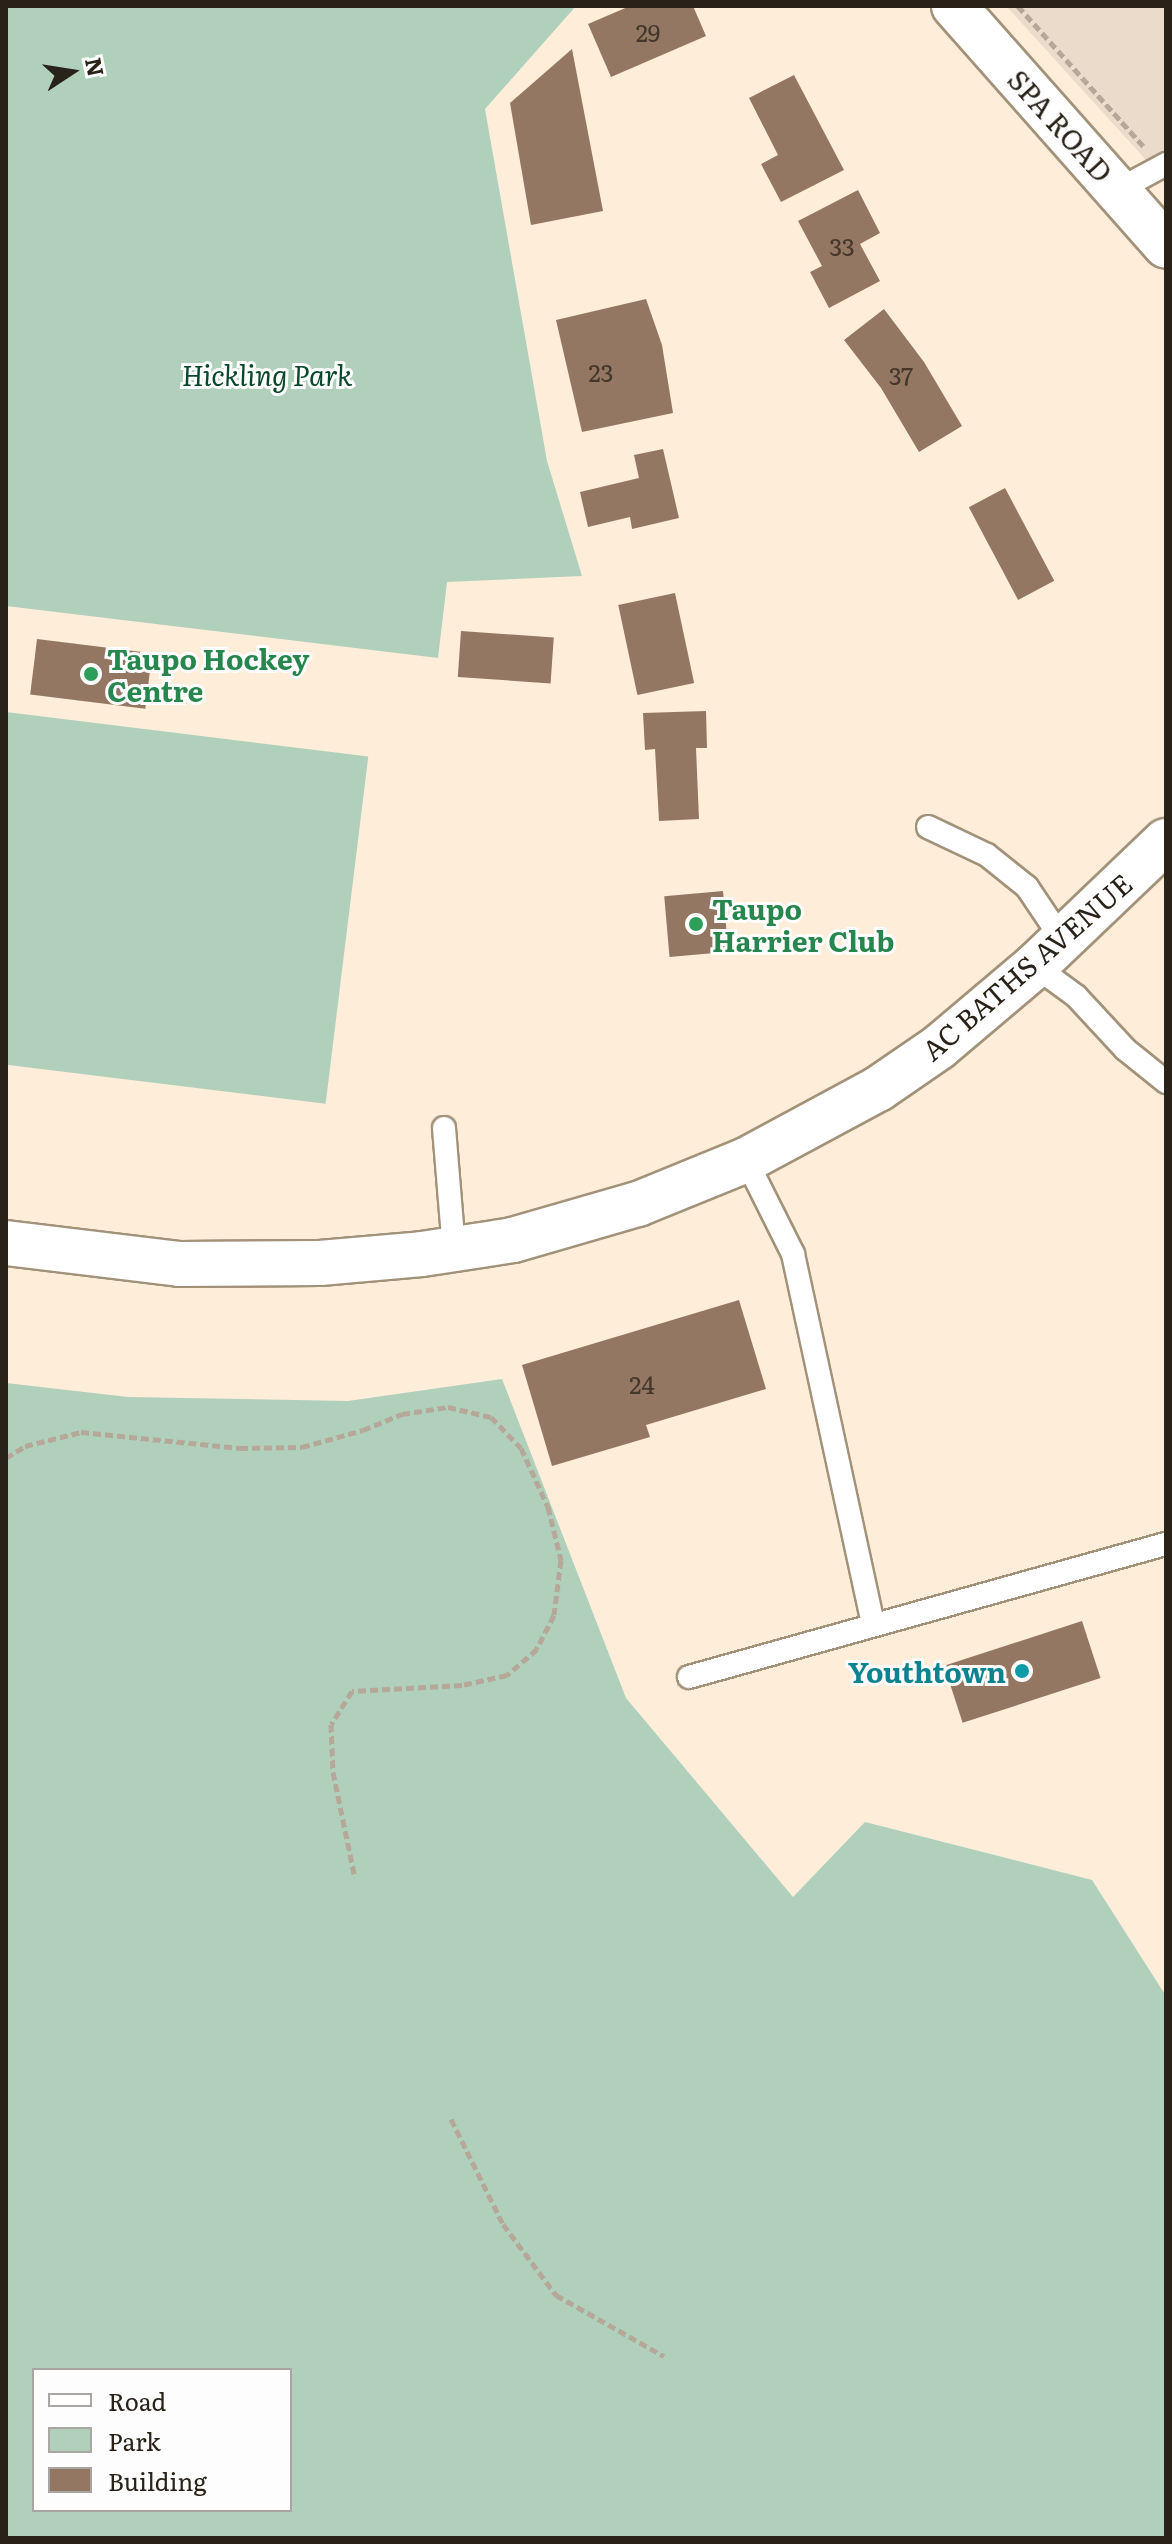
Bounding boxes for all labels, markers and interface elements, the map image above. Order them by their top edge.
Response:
house number: 29 [636,18,660,46]
north arrow [32,32,112,112]
text: N [78,54,114,79]
street label: SPA ROAD [1002,62,1120,188]
house number: 33 [829,232,855,260]
park label: Hickling Park [182,357,352,391]
house number: 23 [588,358,614,386]
house number: 37 [889,361,913,389]
place label: Taupo Hockey Centre [107,641,309,707]
marker: Taupo Hockey Centre [82,665,100,683]
street label: AC BATHS AVENUE [914,866,1138,1066]
place label: Taupo Harrier Club [712,891,894,957]
marker: Taupo Harrier Club [687,915,705,933]
house number: 24 [629,1370,655,1398]
place label: Youthtown [848,1654,1006,1688]
marker: Youthtown [1013,1662,1031,1680]
legend [32,2368,292,2512]
text: Road [108,2383,166,2418]
text: Park [108,2423,161,2458]
text: Building [108,2463,207,2498]

